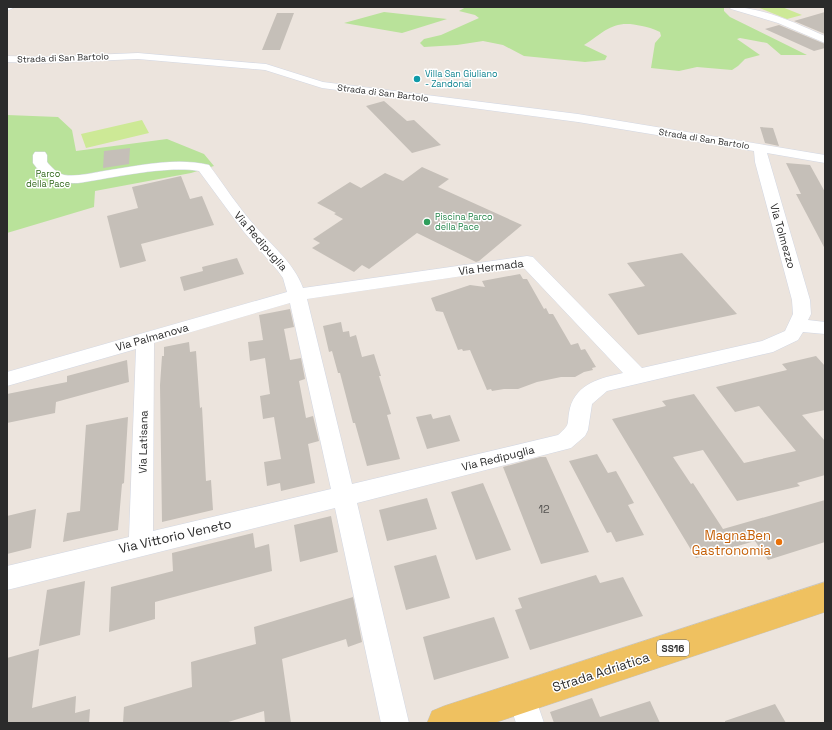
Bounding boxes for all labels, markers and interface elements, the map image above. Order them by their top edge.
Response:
street label: Strada di San Bartolo [17,50,110,66]
place label: Villa San Giuliano - Zandonai [425,68,498,90]
marker: Villa San Giuliano - Zandonai [412,74,422,84]
street label: Strada di San Bartolo [337,81,430,105]
street label: Strada di San Bartolo [658,126,751,152]
park label: Parco della Pace [26,168,70,190]
street label: Via Tolmezzo [767,202,799,270]
street label: Via Redipuglia [231,208,291,274]
place label: Piscina Parco della Pace [435,211,493,233]
marker: Piscina Parco della Pace [422,217,432,227]
street label: Via Hermada [458,256,525,278]
street label: Via Palmanova [114,320,191,354]
street label: Via Latisana [135,409,151,474]
street label: Via Redipuglia [460,442,536,474]
house number: 12 [538,502,550,516]
street label: Via Vittorio Veneto [117,515,233,557]
place label: MagnaBen Gastronomia [692,527,772,559]
marker: MagnaBen Gastronomia [774,537,784,547]
road number: SS16 [657,640,689,656]
street label: Strada Adriatica [550,648,652,696]

